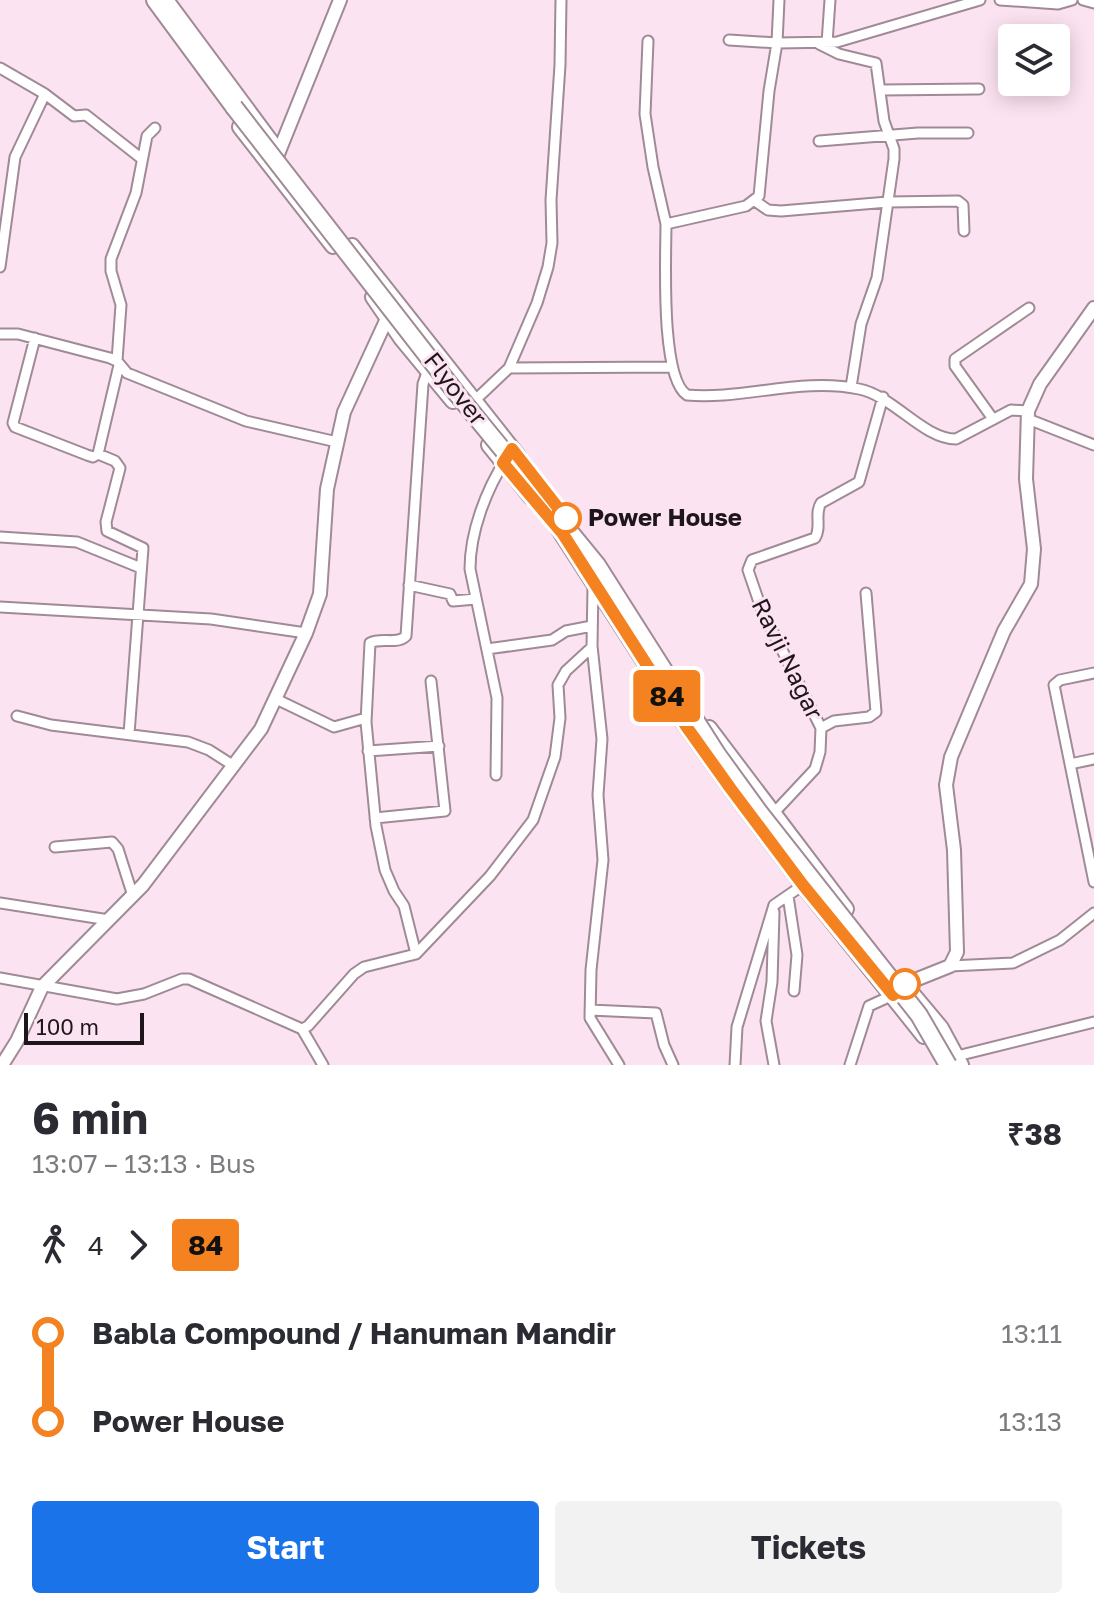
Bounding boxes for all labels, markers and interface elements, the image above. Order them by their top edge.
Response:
map controls [998,24,1070,96]
button: layers [998,24,1070,96]
street label: Flyover [419,346,494,430]
place label: Power House [588,502,742,531]
marker: Power House [551,503,581,533]
street label: Ravji Nagar [747,593,830,724]
line badge: 84 [631,670,703,722]
text: 84 [649,679,685,712]
unlabelled marker [890,969,920,999]
scale bar [24,1009,144,1045]
text: 100 m [36,1013,99,1040]
text: 6 min [32,1091,148,1144]
text: ₹38 [1007,1116,1062,1152]
text: 13:07 – 13:13 · Bus [32,1148,255,1179]
icon: walk [32,1223,76,1267]
icon: forward [116,1223,160,1267]
text: 84 [188,1228,223,1261]
text: 4 [88,1230,104,1261]
text: Babla Compound / Hanuman Mandir [92,1315,616,1351]
text: 13:11 [1001,1318,1062,1349]
text: Power House [92,1403,284,1439]
text: 13:13 [999,1406,1062,1437]
button: Start [32,1501,539,1593]
button: Tickets [555,1501,1062,1593]

